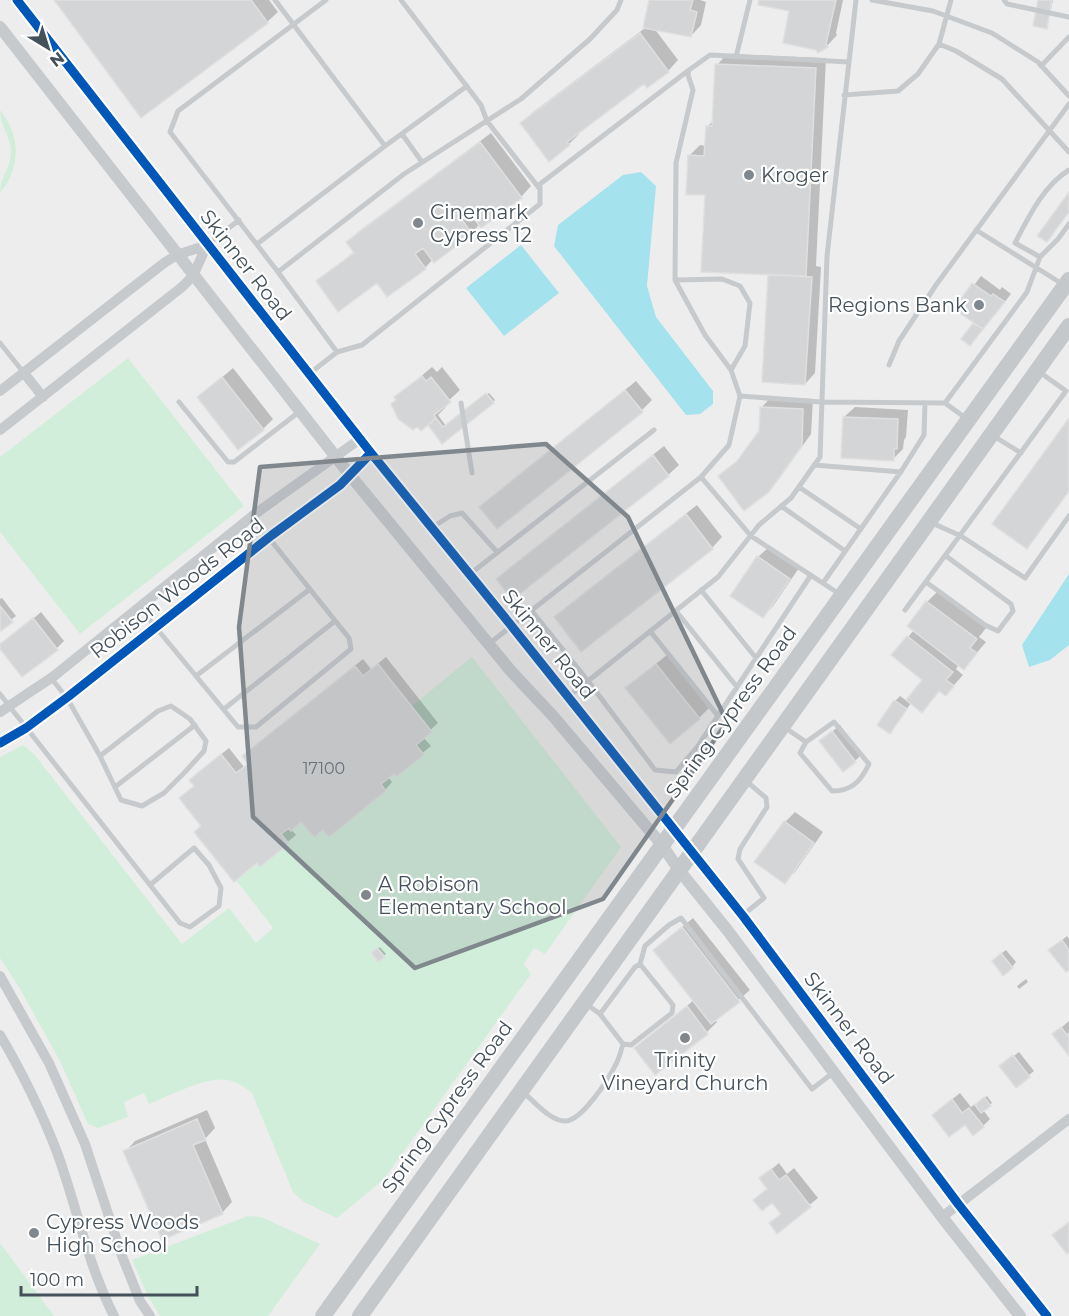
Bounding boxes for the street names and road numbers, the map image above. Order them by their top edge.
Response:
street label: Skinner Road [195,205,297,325]
street label: Robison Woods Road [85,513,269,663]
street label: Skinner Road [497,584,601,704]
street label: Spring Cypress Road [660,621,802,803]
street label: Skinner Road [799,967,899,1089]
street label: Spring Cypress Road [376,1016,518,1198]

